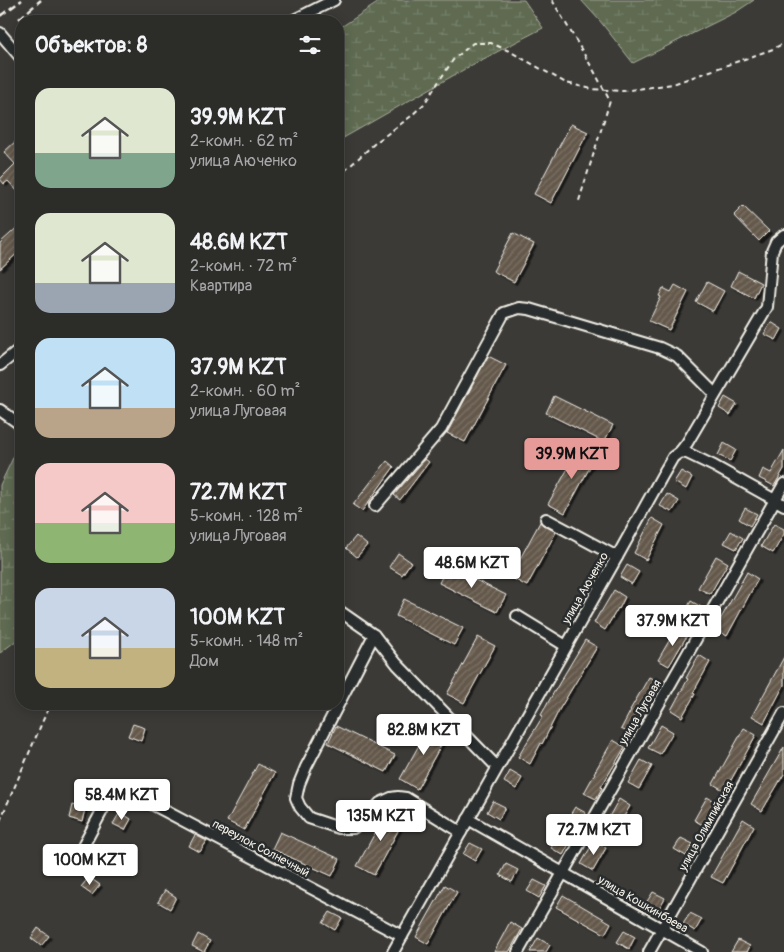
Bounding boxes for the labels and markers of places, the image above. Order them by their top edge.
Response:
pin: 39.9M KZT [515,438,629,480]
pin: 48.6M KZT [415,546,529,589]
pin: 37.9M KZT [616,604,730,647]
pin: 82.8M KZT [367,714,481,756]
pin: 58.4M KZT [65,778,179,821]
pin: 135M KZT [329,800,433,842]
pin: 72.7M KZT [537,814,651,856]
pin: 100M KZT [38,844,142,886]

